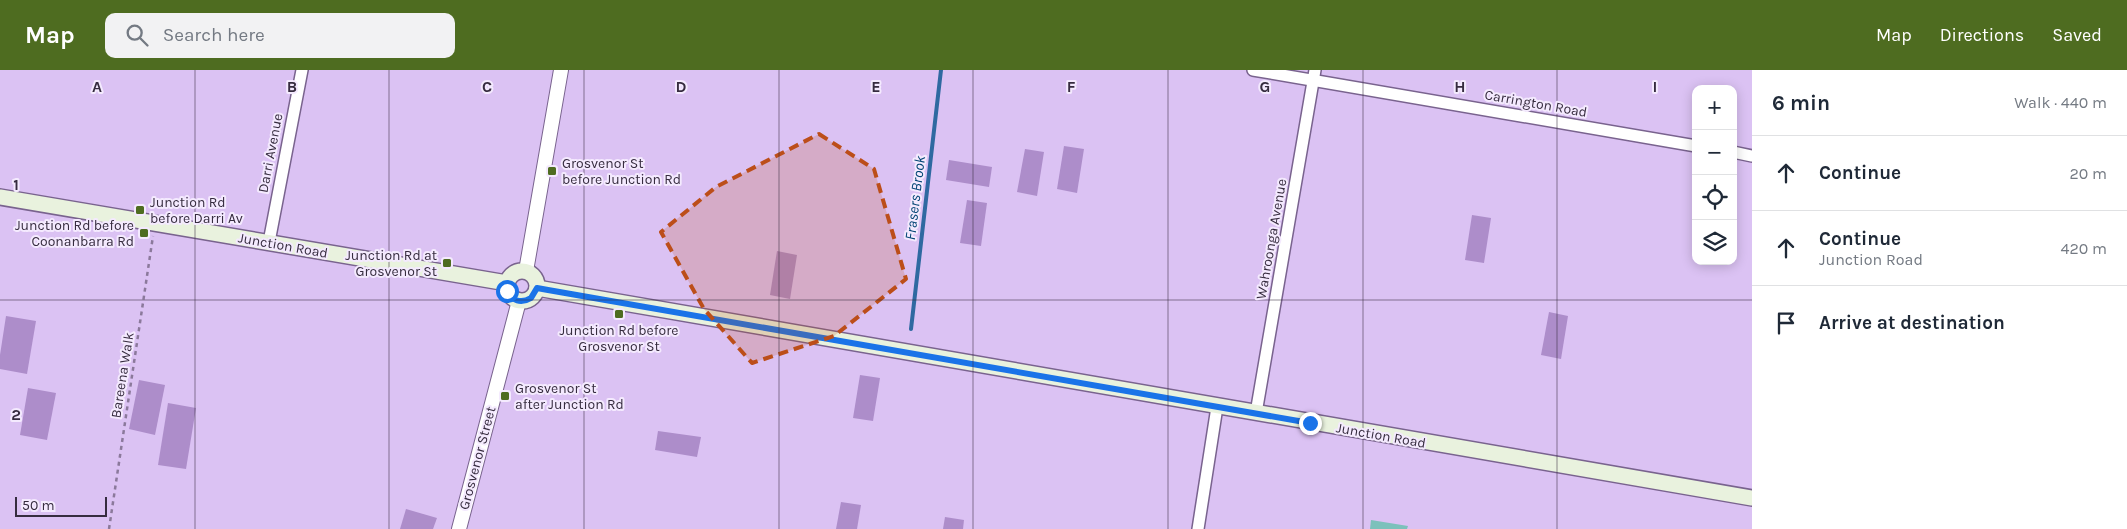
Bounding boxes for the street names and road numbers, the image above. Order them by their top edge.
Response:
street label: Carrington Road [1483,86,1589,121]
street label: Darri Avenue [254,112,287,194]
street label: Wahroonga Avenue [1253,178,1290,301]
street label: Junction Road [237,229,329,262]
street label: Bareena Walk [107,331,138,419]
street label: Grosvenor Street [456,405,499,512]
street label: Junction Road [1335,419,1427,452]

